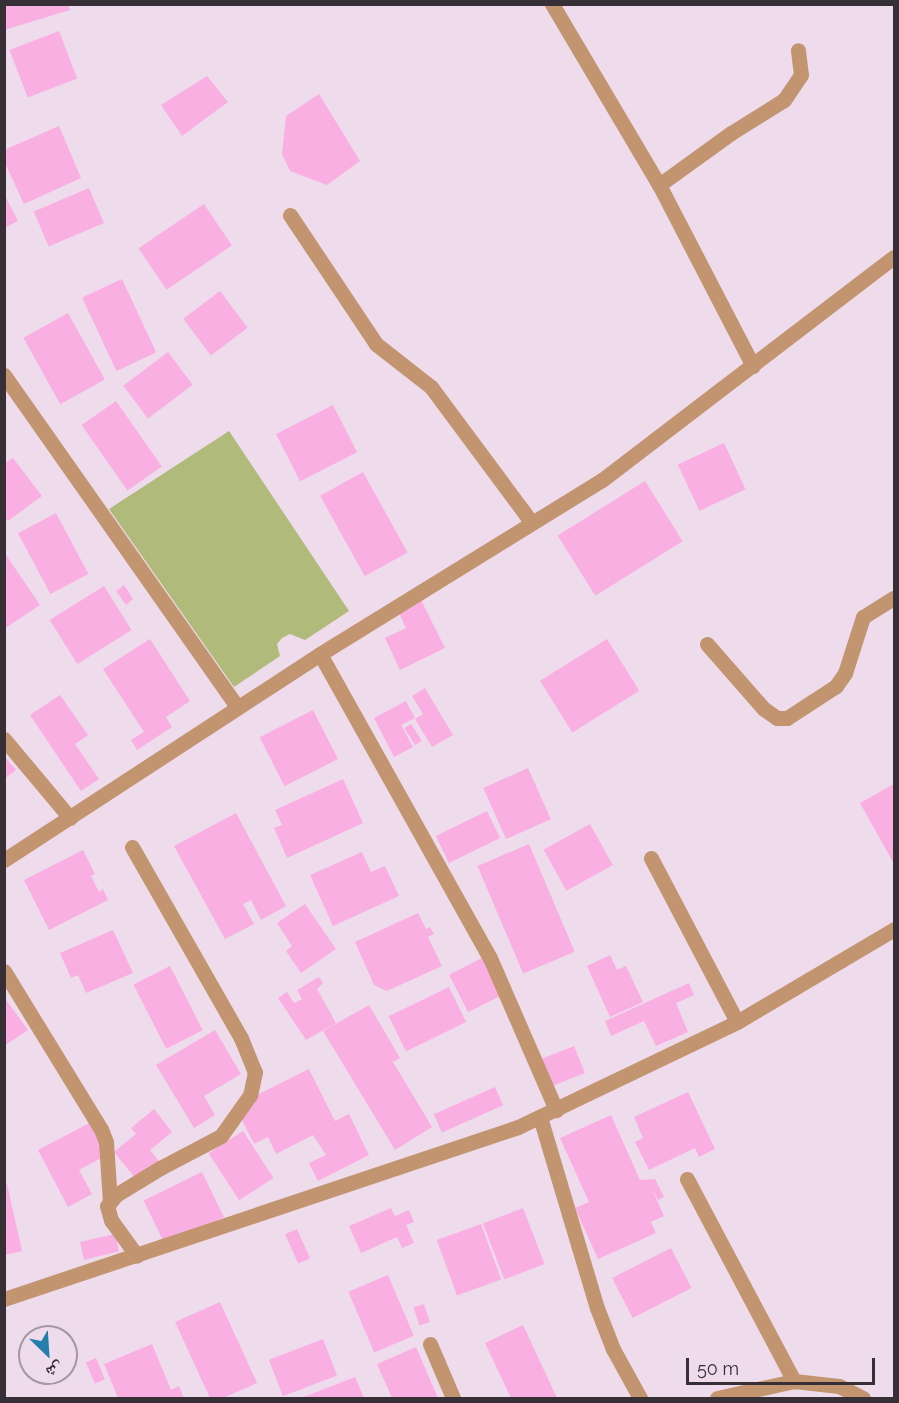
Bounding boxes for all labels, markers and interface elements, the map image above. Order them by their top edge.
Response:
north arrow [18,1325,78,1385]
scale bar [689,1346,878,1384]
text: ش [43,1358,67,1382]
text: 50 m [697,1358,739,1379]

